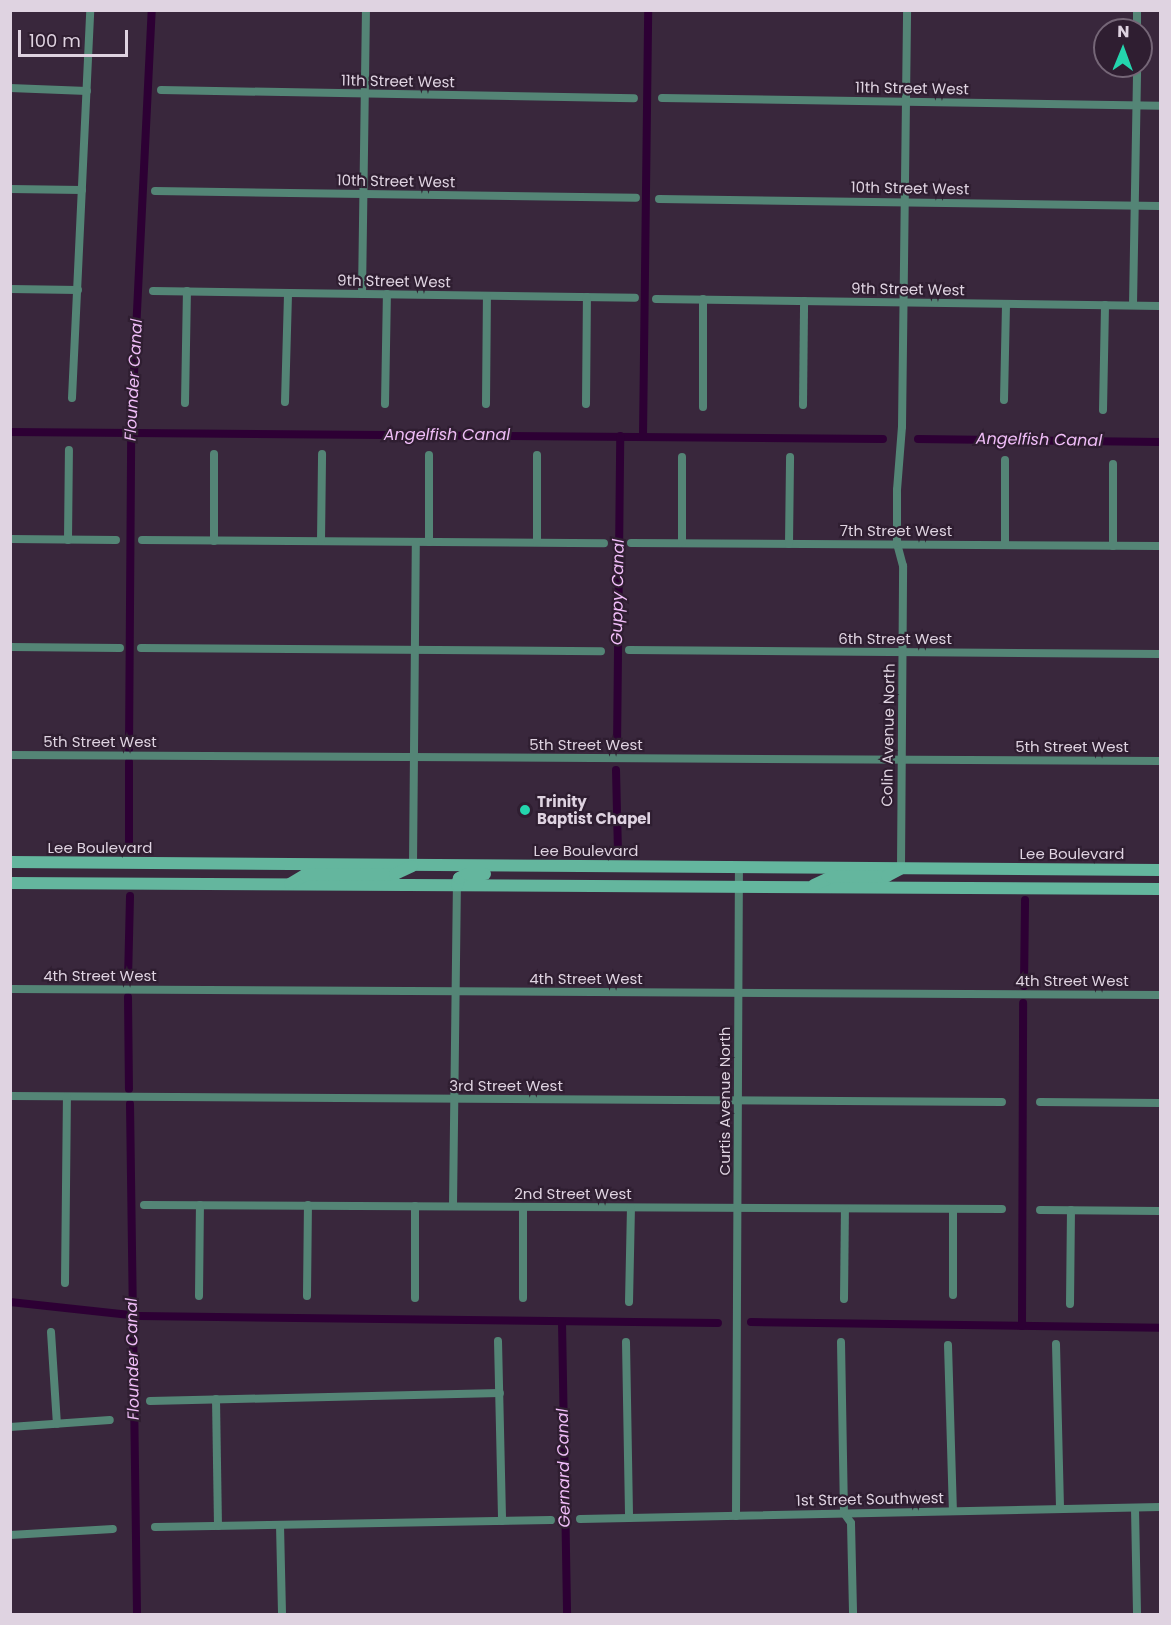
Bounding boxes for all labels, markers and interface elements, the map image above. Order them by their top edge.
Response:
scale bar [21,18,130,56]
north arrow [1093,18,1153,78]
text: N [1117,20,1130,43]
text: 100 m [29,28,81,53]
street label: 11th Street West [341,71,455,91]
street label: 11th Street West [855,78,969,98]
street label: 10th Street West [337,171,455,191]
street label: 10th Street West [851,178,969,198]
street label: 9th Street West [337,271,451,291]
street label: 9th Street West [851,279,965,299]
water label: Flounder Canal [121,318,147,442]
water label: Angelfish Canal [384,425,510,445]
water label: Angelfish Canal [976,429,1102,451]
street label: 7th Street West [840,522,952,540]
water label: Guppy Canal [607,539,629,645]
street label: 6th Street West [838,630,952,648]
street label: Colin Avenue North [878,663,898,807]
street label: 5th Street West [43,733,157,751]
street label: 5th Street West [529,736,643,754]
street label: 5th Street West [1015,738,1129,756]
place label: Trinity Baptist Chapel [537,792,651,827]
marker: Trinity Baptist Chapel [518,803,532,817]
street label: Lee Boulevard [48,839,152,857]
street label: Lee Boulevard [534,842,638,860]
street label: Lee Boulevard [1020,845,1124,863]
street label: 4th Street West [43,967,157,985]
street label: 4th Street West [529,970,643,988]
street label: 4th Street West [1015,972,1129,990]
street label: Curtis Avenue North [716,1027,734,1175]
street label: 3rd Street West [449,1077,563,1095]
street label: 2nd Street West [514,1185,632,1203]
water label: Flounder Canal [122,1298,144,1420]
water label: Gernard Canal [553,1408,575,1528]
street label: 1st Street Southwest [796,1489,944,1509]

